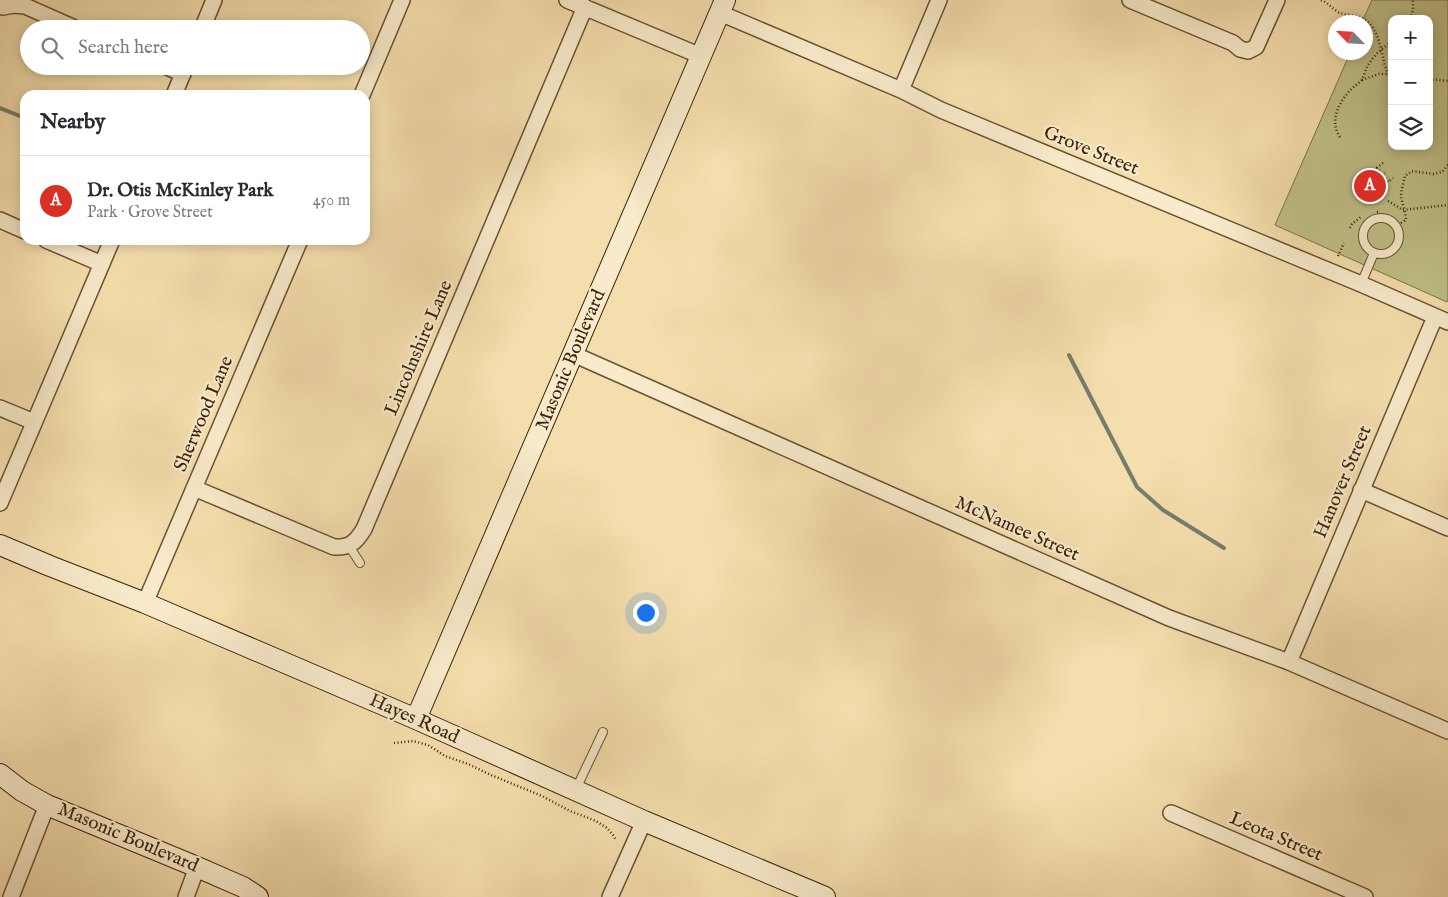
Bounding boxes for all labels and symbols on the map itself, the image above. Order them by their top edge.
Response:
north arrow [1328,15,1373,60]
street label: Grove Street [1040,121,1143,181]
pin: A [1354,167,1386,205]
street label: Lincolnshire Lane [380,276,458,419]
street label: Masonic Boulevard [531,285,612,434]
street label: Sherwood Lane [169,352,239,475]
street label: Hanover Street [1308,422,1378,542]
street label: McNamee Street [951,491,1083,567]
your location [633,600,659,626]
street label: Hayes Road [365,689,463,750]
street label: Masonic Boulevard [54,798,203,879]
street label: Leota Street [1226,807,1327,868]

